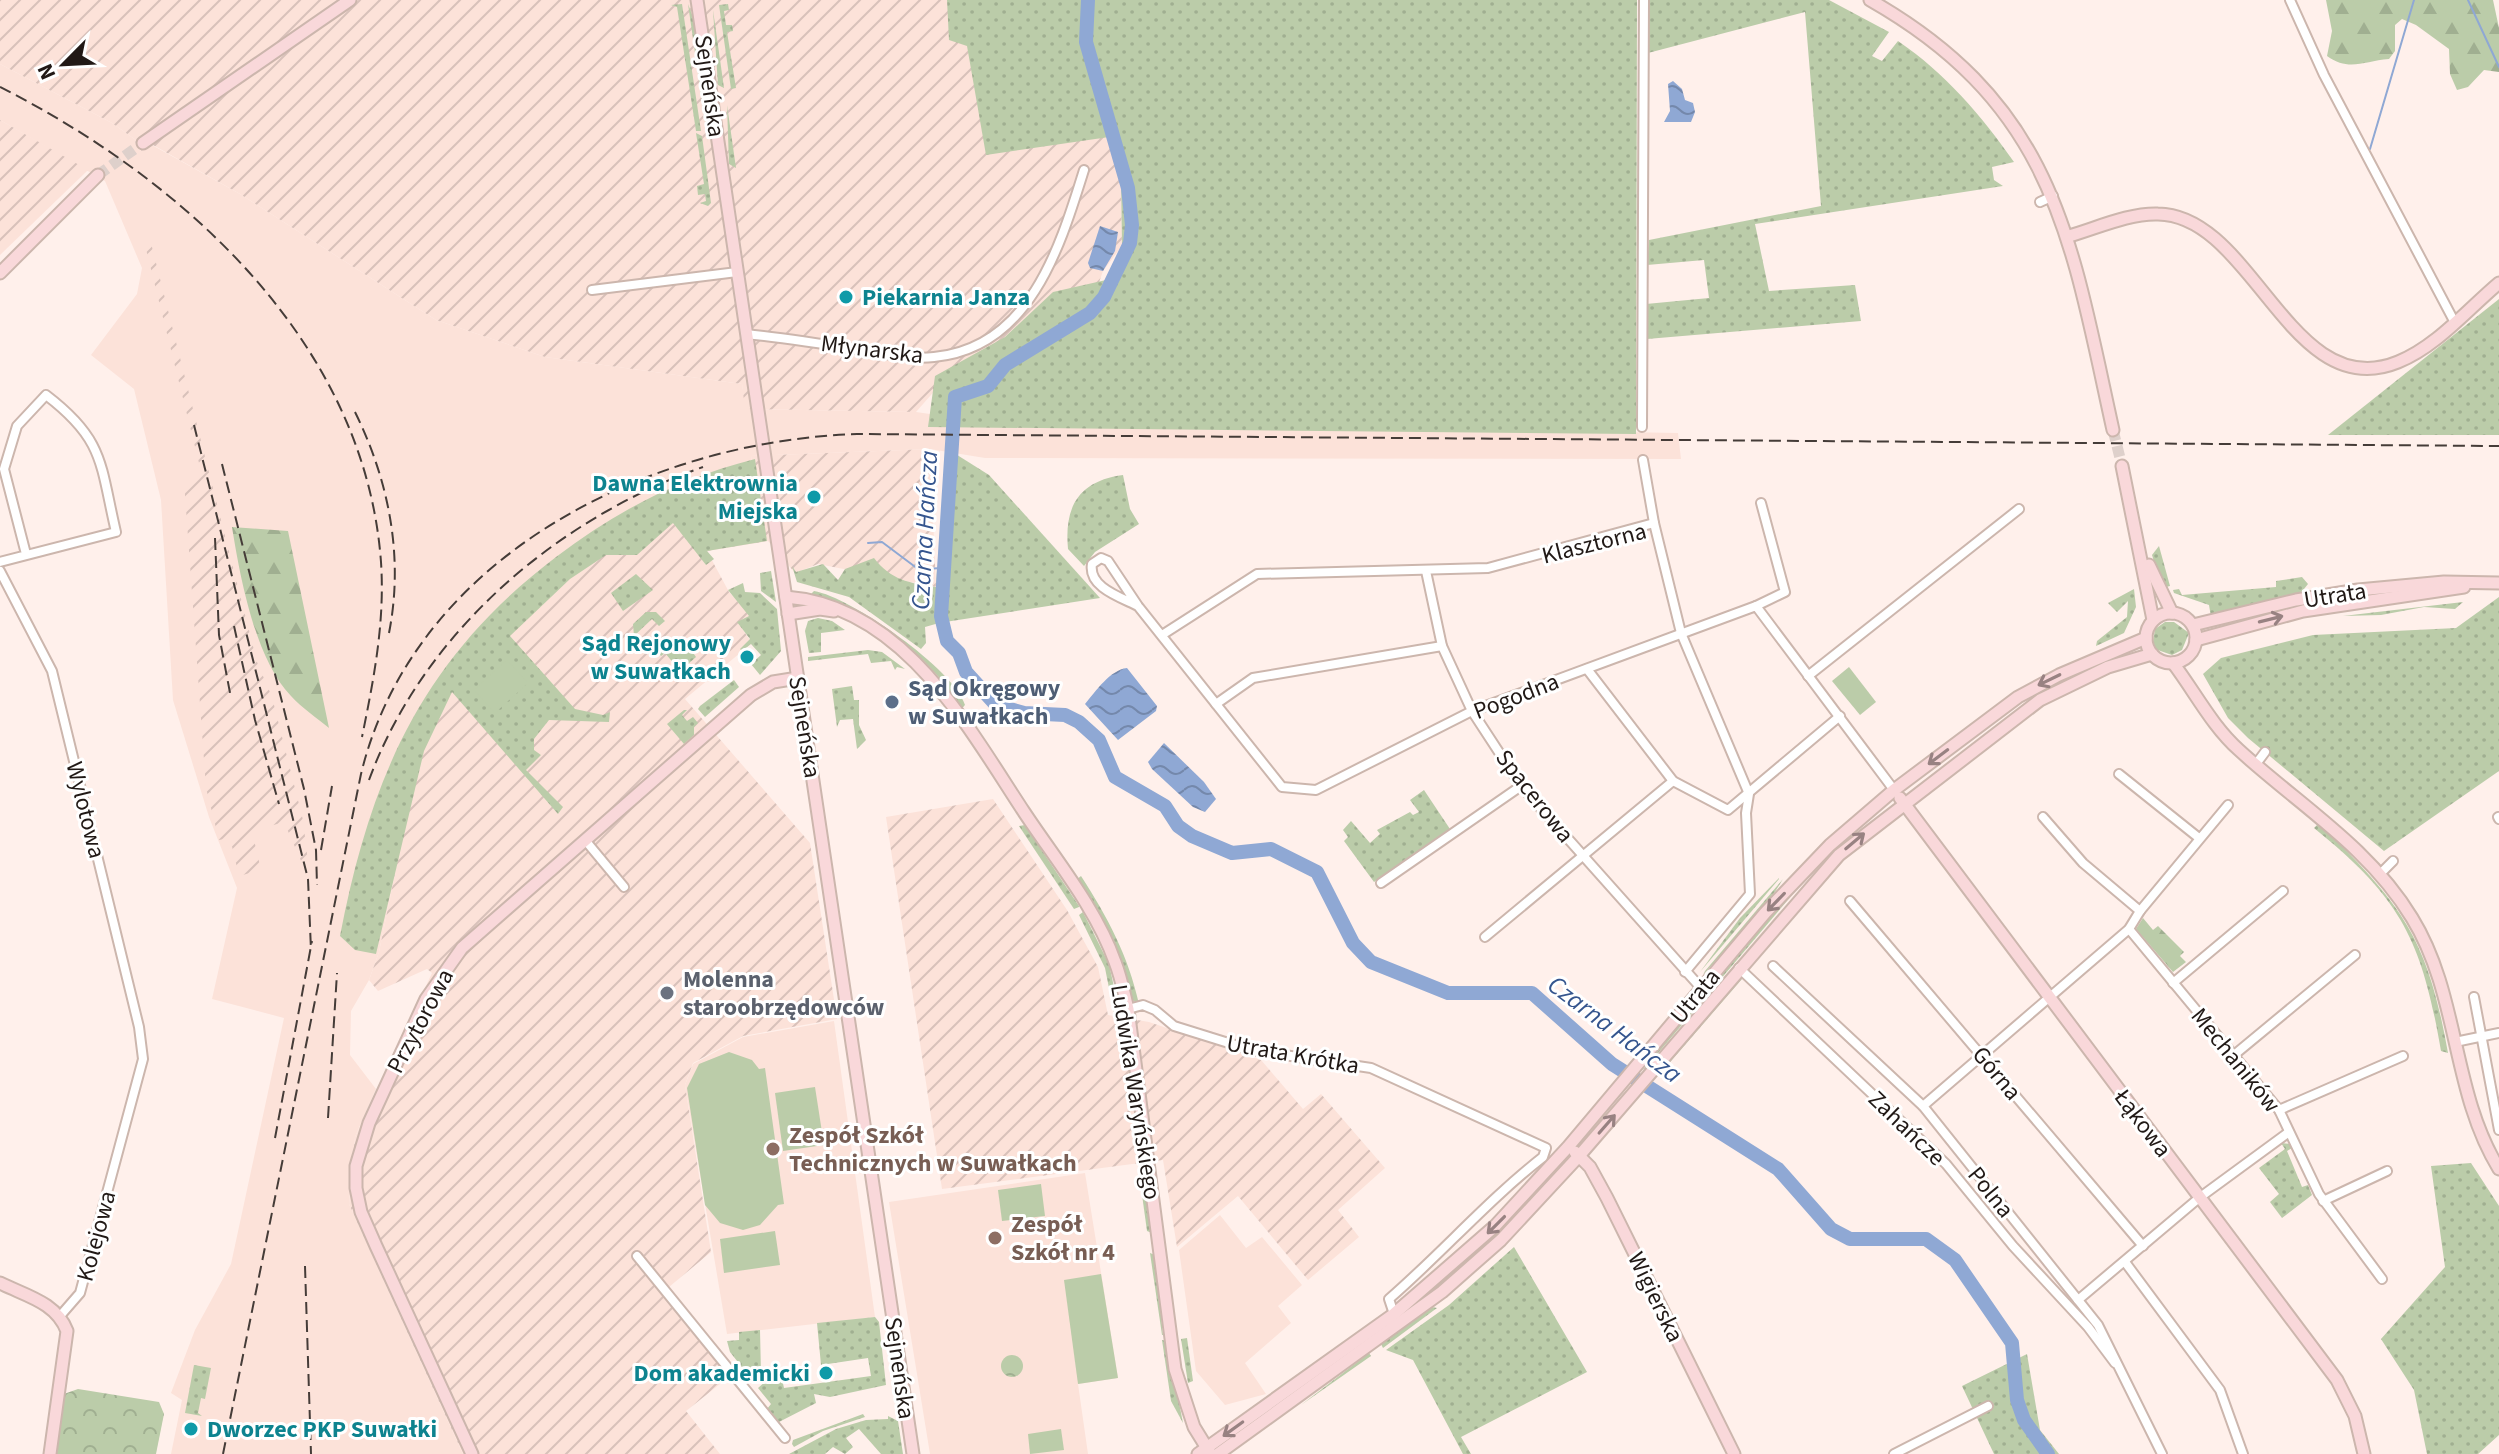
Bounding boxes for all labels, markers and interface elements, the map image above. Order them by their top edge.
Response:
north arrow [24,24,104,104]
street label: Sejneńska [685,33,734,139]
text: N [29,59,64,85]
place label: Piekarnia Janza [862,280,1030,315]
marker: Piekarnia Janza [837,288,855,306]
street label: Młynarska [819,326,925,373]
water label: Czarna Hańcza [902,449,947,611]
place label: Dawna Elektrownia Miejska [592,466,798,529]
marker: Dawna Elektrownia Miejska [805,488,823,506]
street label: Klasztorna [1538,514,1650,573]
street label: Utrata [2301,573,2369,618]
one-way arrow [2258,610,2284,625]
place label: Sąd Rejonowy w Suwałkach [582,626,731,689]
marker: Sąd Rejonowy w Suwałkach [738,648,756,666]
street label: Pogodna [1468,664,1564,729]
place label: Sąd Okręgowy w Suwałkach [908,671,1061,734]
one-way arrow [2038,673,2062,688]
street label: Sejneńska [779,674,830,780]
marker: Sąd Okręgowy w Suwałkach [883,693,901,711]
street label: Spacerowa [1487,742,1582,851]
one-way arrow [1927,748,1949,765]
street label: Wylotowa [57,758,114,862]
one-way arrow [1845,832,1865,850]
one-way arrow [1767,891,1785,911]
street label: Utrata [1662,961,1729,1032]
place label: Molenna staroobrzędowców [683,962,885,1025]
street label: Przytorowa [378,963,463,1080]
water label: Czarna Hańcza [1540,967,1690,1092]
street label: Ludwika Waryńskiego [1101,982,1170,1202]
marker: Molenna staroobrzędowców [658,984,676,1002]
street label: Mechaników [2182,1000,2289,1120]
street label: Utrata Krótka [1224,1026,1362,1083]
street label: Górna [1963,1039,2030,1108]
street label: Łąkowa [2105,1081,2180,1165]
street label: Zahańcze [1860,1083,1953,1174]
one-way arrow [1598,1115,1616,1135]
place label: Zespół Szkół Technicznych w Suwałkach [789,1118,1077,1181]
marker: Zespół Szkół Technicznych w Suwałkach [764,1140,782,1158]
street label: Polna [1959,1159,2022,1226]
street label: Kolejowa [68,1187,125,1285]
place label: Zespół Szkół nr 4 [1011,1207,1115,1270]
one-way arrow [1487,1215,1506,1234]
marker: Zespół Szkół nr 4 [986,1229,1004,1247]
street label: Wigierska [1619,1246,1692,1348]
street label: Sejneńska [875,1315,924,1421]
place label: Dom akademicki [633,1356,810,1391]
marker: Dom akademicki [817,1364,835,1382]
place label: Dworzec PKP Suwałki [207,1412,437,1447]
marker: Dworzec PKP Suwałki [182,1420,200,1438]
one-way arrow [1223,1420,1244,1437]

